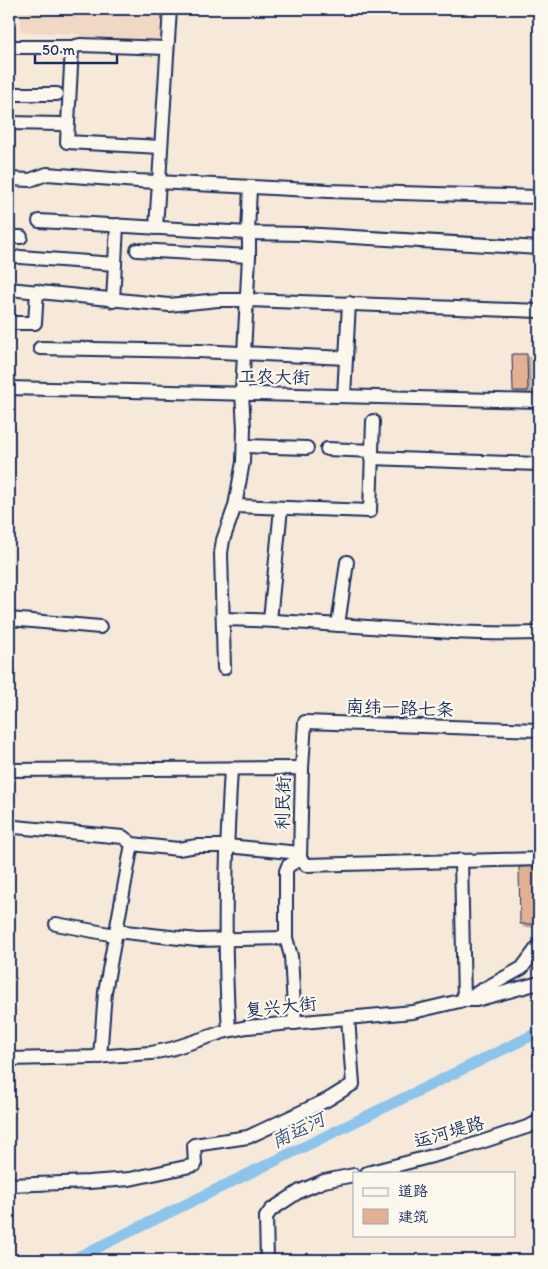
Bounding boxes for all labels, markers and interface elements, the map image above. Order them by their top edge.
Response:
scale bar [35,32,118,64]
text: 50 m [42,41,75,59]
street label: 工农大街 [238,365,310,389]
street label: 南纬一路七条 [346,695,454,721]
street label: 利民街 [272,776,294,830]
street label: 复兴大街 [244,992,318,1022]
water label: 南运河 [267,1106,331,1153]
street label: 运河堤路 [411,1112,487,1152]
legend [353,1172,516,1236]
text: 道路 [398,1182,428,1200]
text: 建筑 [398,1208,428,1226]

